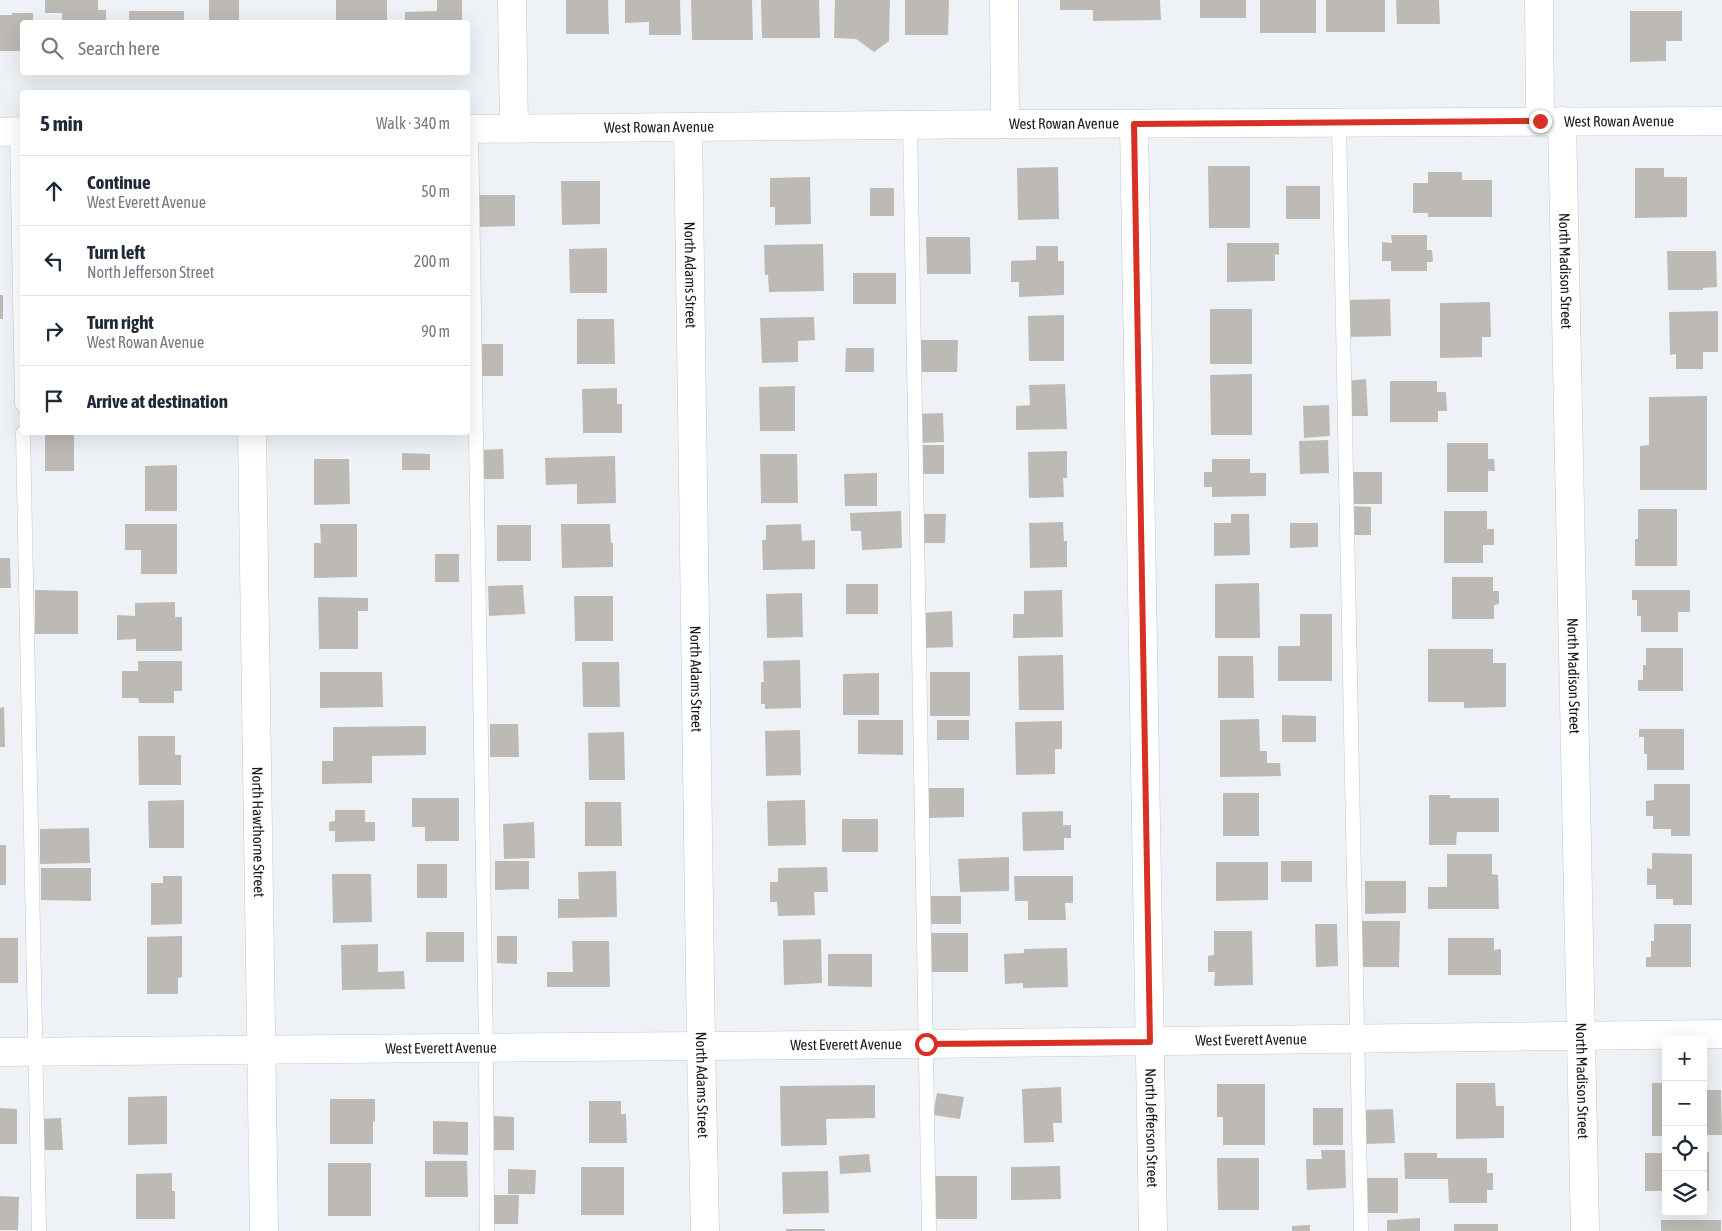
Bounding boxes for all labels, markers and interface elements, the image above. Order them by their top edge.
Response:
search box [20,20,470,75]
icon: search [38,34,66,62]
text: Search here [78,37,160,59]
route end [1529,110,1552,133]
text: 5 min [40,111,83,135]
street label: West Rowan Avenue [1564,112,1674,130]
text: Walk · 340 m [376,114,450,132]
street label: West Rowan Avenue [1009,115,1119,132]
street label: West Rowan Avenue [604,118,714,136]
text: Continue [87,171,151,193]
icon: ahead [40,177,68,205]
text: 50 m [421,182,450,200]
text: West Everett Avenue [87,193,206,211]
street label: North Madison Street [1556,213,1575,329]
street label: North Adams Street [681,222,700,328]
text: Turn left [87,241,145,263]
icon: left [40,247,68,275]
text: 200 m [414,252,450,270]
text: North Jefferson Street [87,263,214,281]
text: Turn right [87,311,154,333]
icon: right [40,317,68,345]
text: 90 m [421,322,450,340]
text: West Rowan Avenue [87,333,204,351]
icon: arrive [40,387,68,415]
text: Arrive at destination [87,390,228,412]
street label: North Madison Street [1564,618,1584,734]
street label: North Adams Street [687,626,706,732]
street label: North Hawthorne Street [249,766,268,897]
street label: North Madison Street [1573,1023,1592,1139]
street label: West Everett Avenue [1195,1030,1307,1049]
street label: North Adams Street [693,1032,712,1138]
route start [915,1033,938,1056]
street label: West Everett Avenue [790,1035,902,1053]
map controls [1662,1036,1707,1216]
button: + [1662,1036,1707,1081]
street label: West Everett Avenue [385,1039,497,1057]
street label: North Jefferson Street [1142,1068,1161,1188]
button: − [1662,1081,1707,1126]
button: locate [1662,1126,1707,1171]
button: layers [1662,1171,1707,1216]

